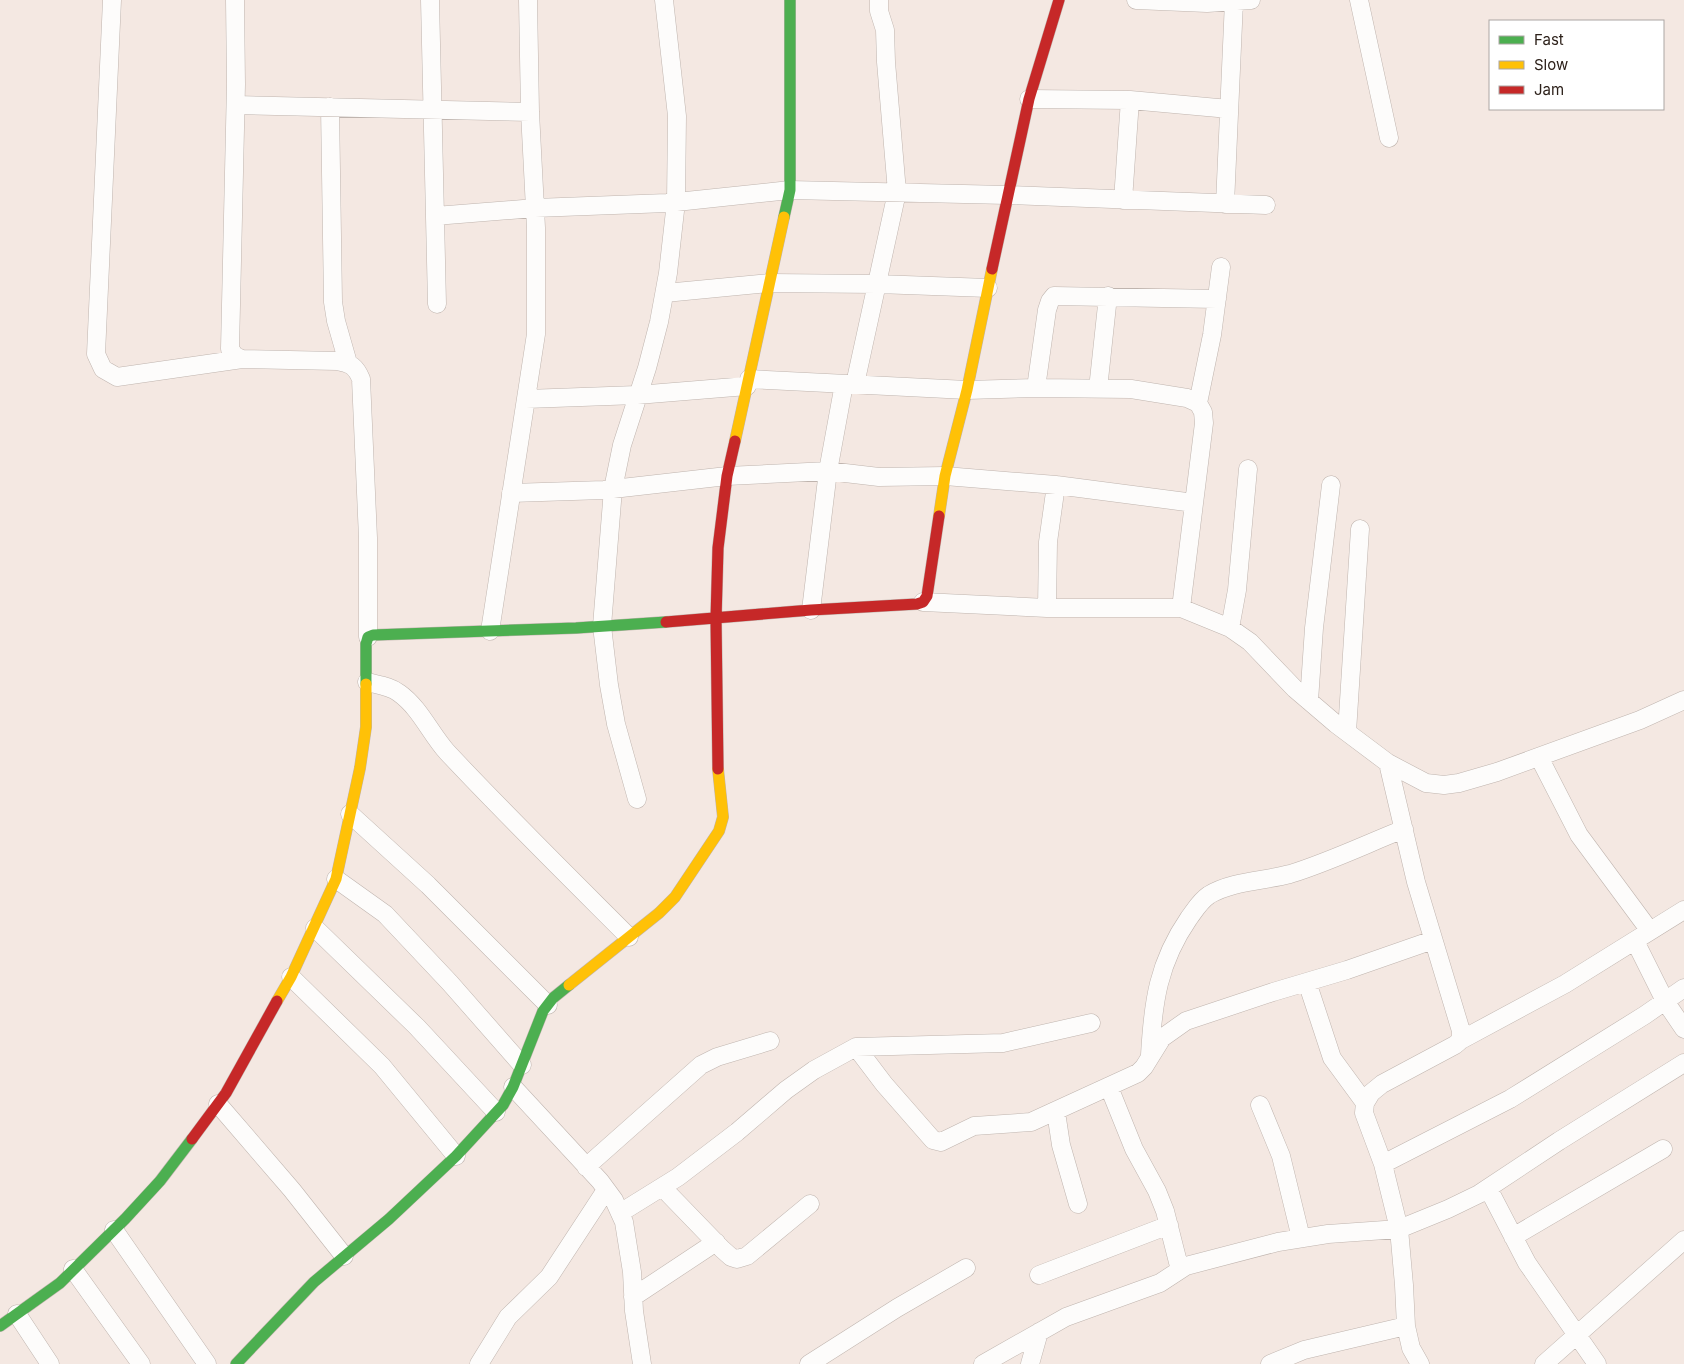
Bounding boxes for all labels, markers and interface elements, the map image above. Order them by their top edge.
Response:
legend [1489,20,1664,110]
text: Fast [1534,30,1564,49]
text: Slow [1534,55,1568,74]
text: Jam [1534,80,1564,99]

